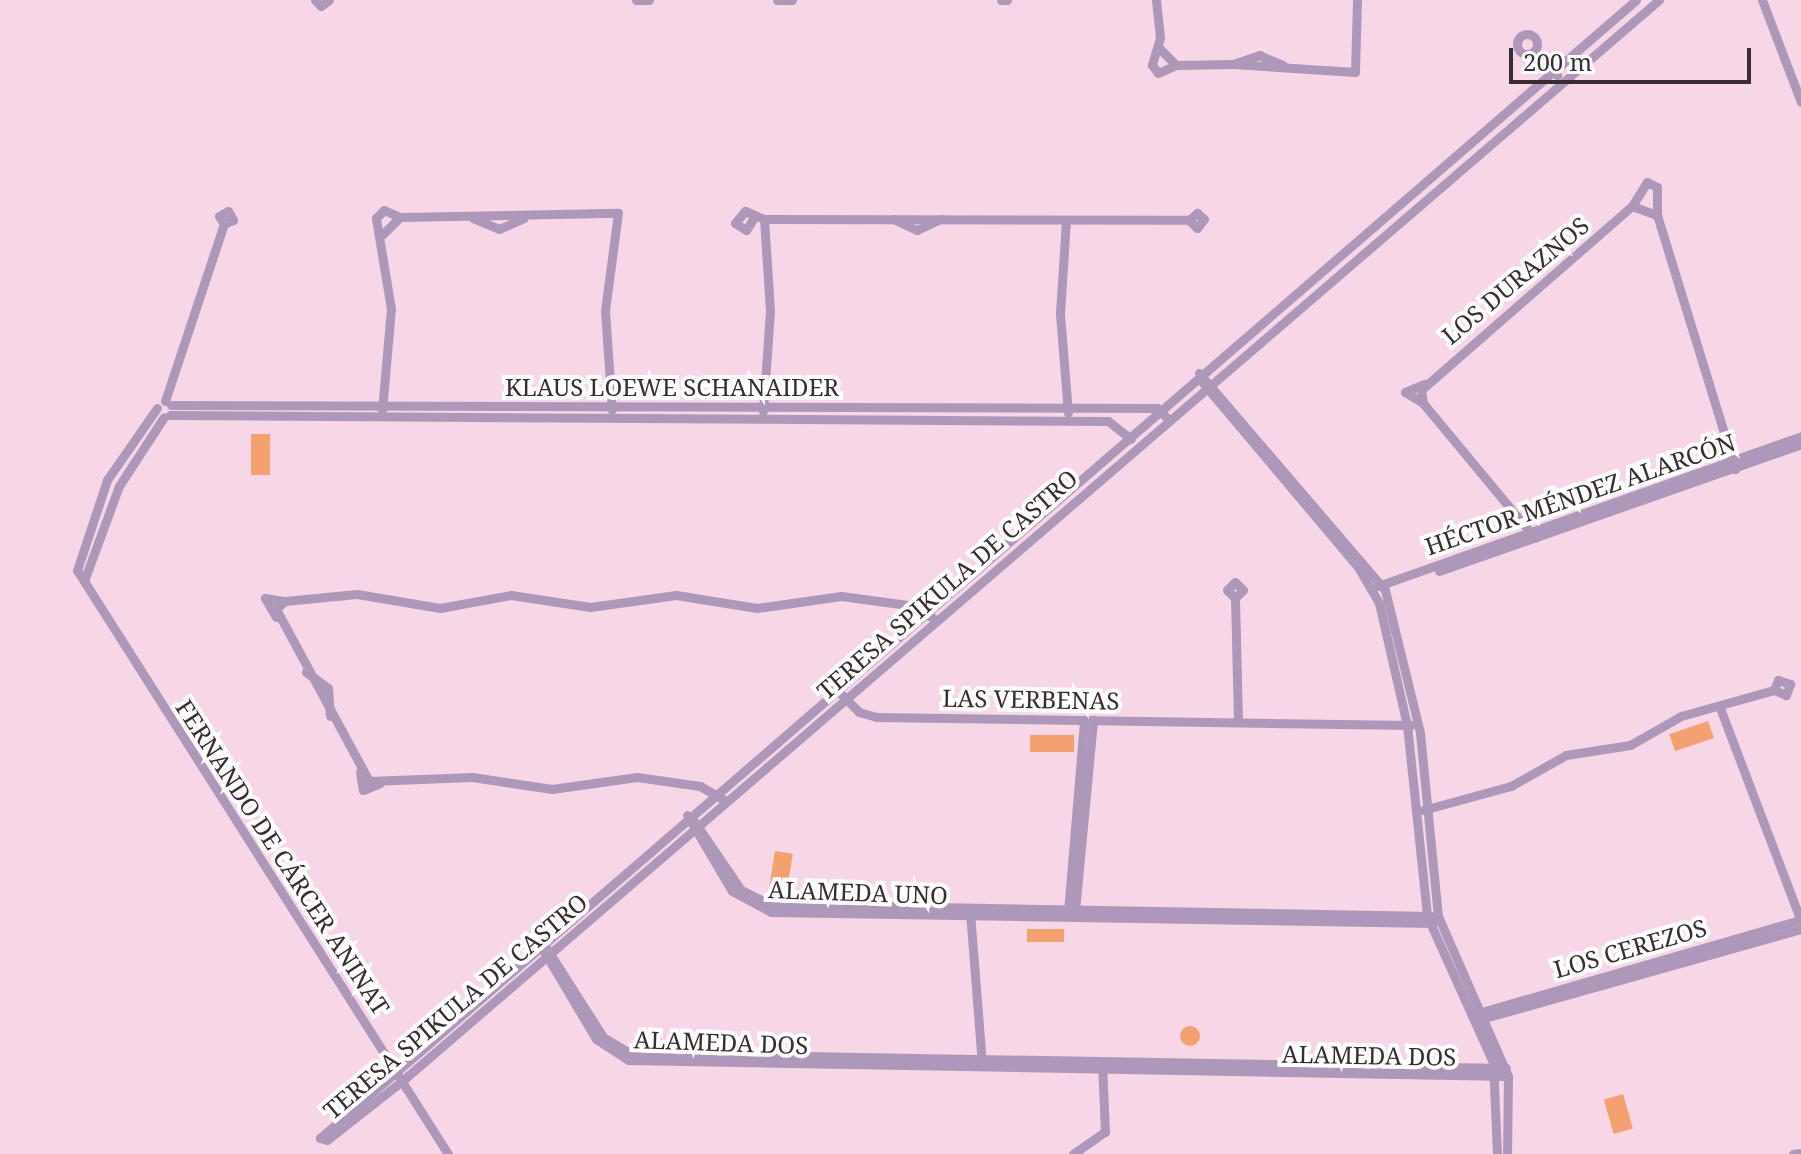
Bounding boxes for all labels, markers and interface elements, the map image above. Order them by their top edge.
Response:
scale bar [1513,32,1755,82]
text: 200 m [1523,45,1592,78]
street label: LOS DURAZNOS [1436,210,1594,350]
street label: KLAUS LOEWE SCHANAIDER [505,373,839,401]
street label: HÉCTOR MÉNDEZ ALARCÓN [1421,427,1739,561]
street label: TERESA SPIKULA DE CASTRO [811,463,1083,705]
street label: LAS VERBENAS [942,683,1120,715]
street label: FERNANDO DE CÁRCER ANINAT [170,694,396,1020]
street label: ALAMEDA UNO [768,874,948,910]
street label: TERESA SPIKULA DE CASTRO [317,887,593,1125]
street label: LOS CEREZOS [1550,912,1710,984]
street label: ALAMEDA DOS [633,1025,809,1059]
street label: ALAMEDA DOS [1281,1039,1457,1071]

